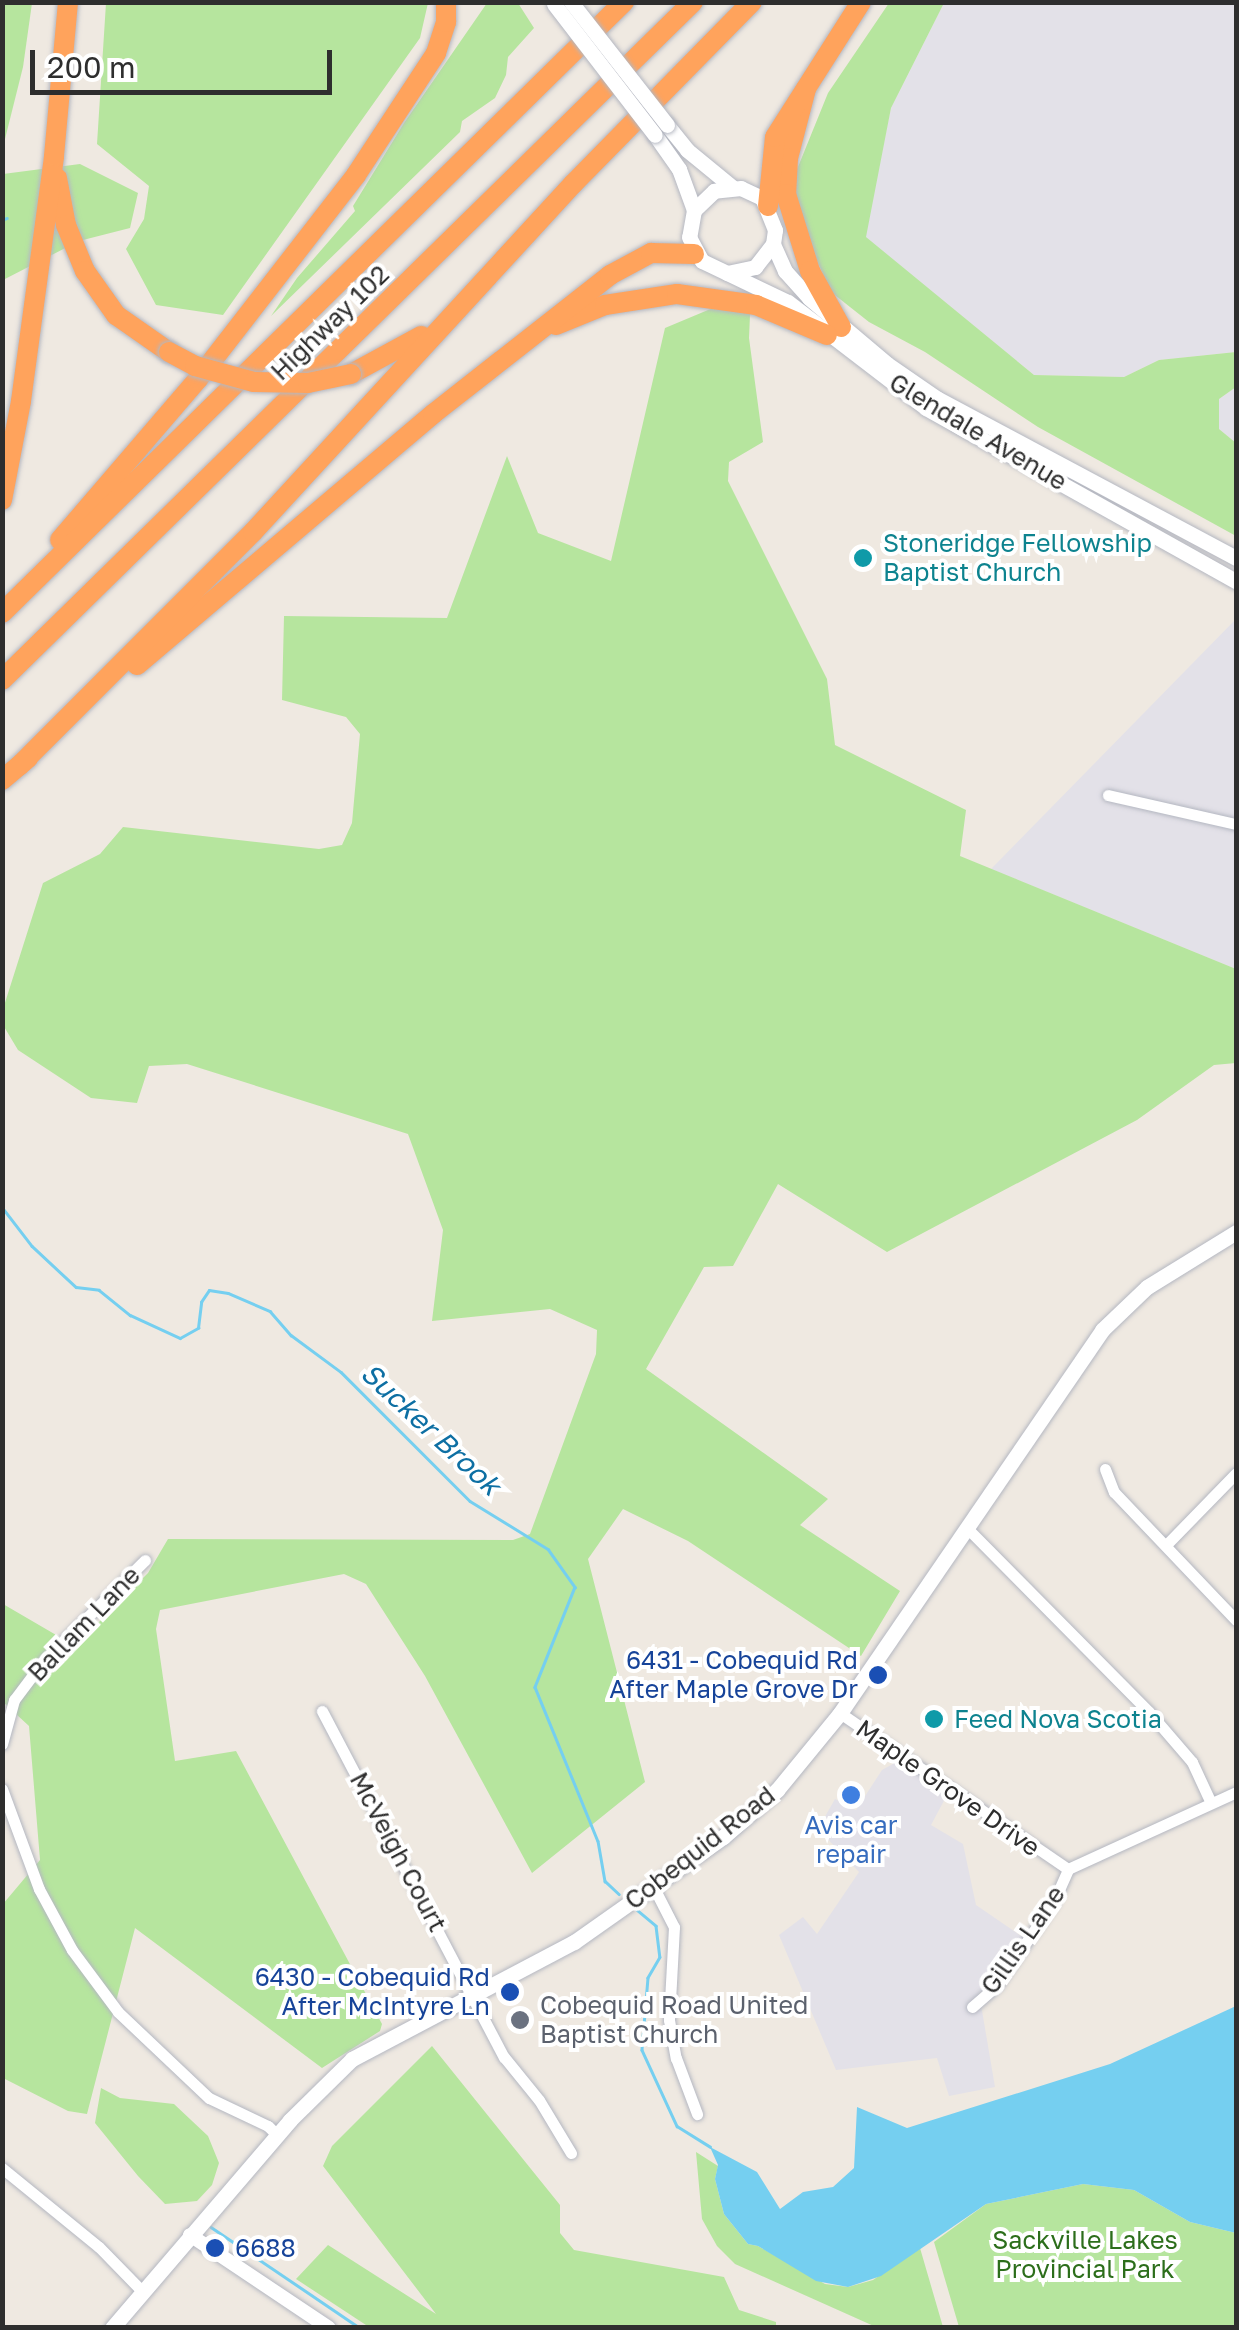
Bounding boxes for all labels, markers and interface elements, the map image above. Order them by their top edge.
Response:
scale bar [35,30,338,92]
text: 200 m [47,49,136,85]
street label: Highway 102 [265,259,395,387]
street label: Glendale Avenue [884,367,1072,497]
place label: Stoneridge Fellowship Baptist Church [883,529,1152,588]
marker: Stoneridge Fellowship Baptist Church [852,547,874,569]
water label: Sucker Brook [354,1356,508,1502]
street label: Ballam Lane [22,1560,146,1688]
place label: 6431 - Cobequid Rd After Maple Grove Dr [609,1646,858,1705]
marker: 6431 - Cobequid Rd After Maple Grove Dr [867,1664,889,1686]
place label: Feed Nova Scotia [954,1704,1162,1734]
marker: Feed Nova Scotia [923,1708,945,1730]
street label: Maple Grove Drive [850,1713,1046,1863]
street label: McVeigh Court [343,1767,453,1937]
street label: Cobequid Road [619,1780,781,1916]
marker: Avis car repair [840,1784,862,1806]
place label: Avis car repair [805,1811,897,1870]
street label: Gillis Lane [975,1880,1071,2000]
place label: 6430 - Cobequid Rd After McIntyre Ln [255,1963,490,2022]
marker: 6430 - Cobequid Rd After McIntyre Ln [499,1981,521,2003]
place label: Cobequid Road United Baptist Church [540,1991,808,2050]
marker: Cobequid Road United Baptist Church [509,2009,531,2031]
park label: Sackville Lakes Provincial Park [992,2226,1178,2285]
place label: 6688 [235,2233,296,2263]
marker: 6688 [204,2237,226,2259]

